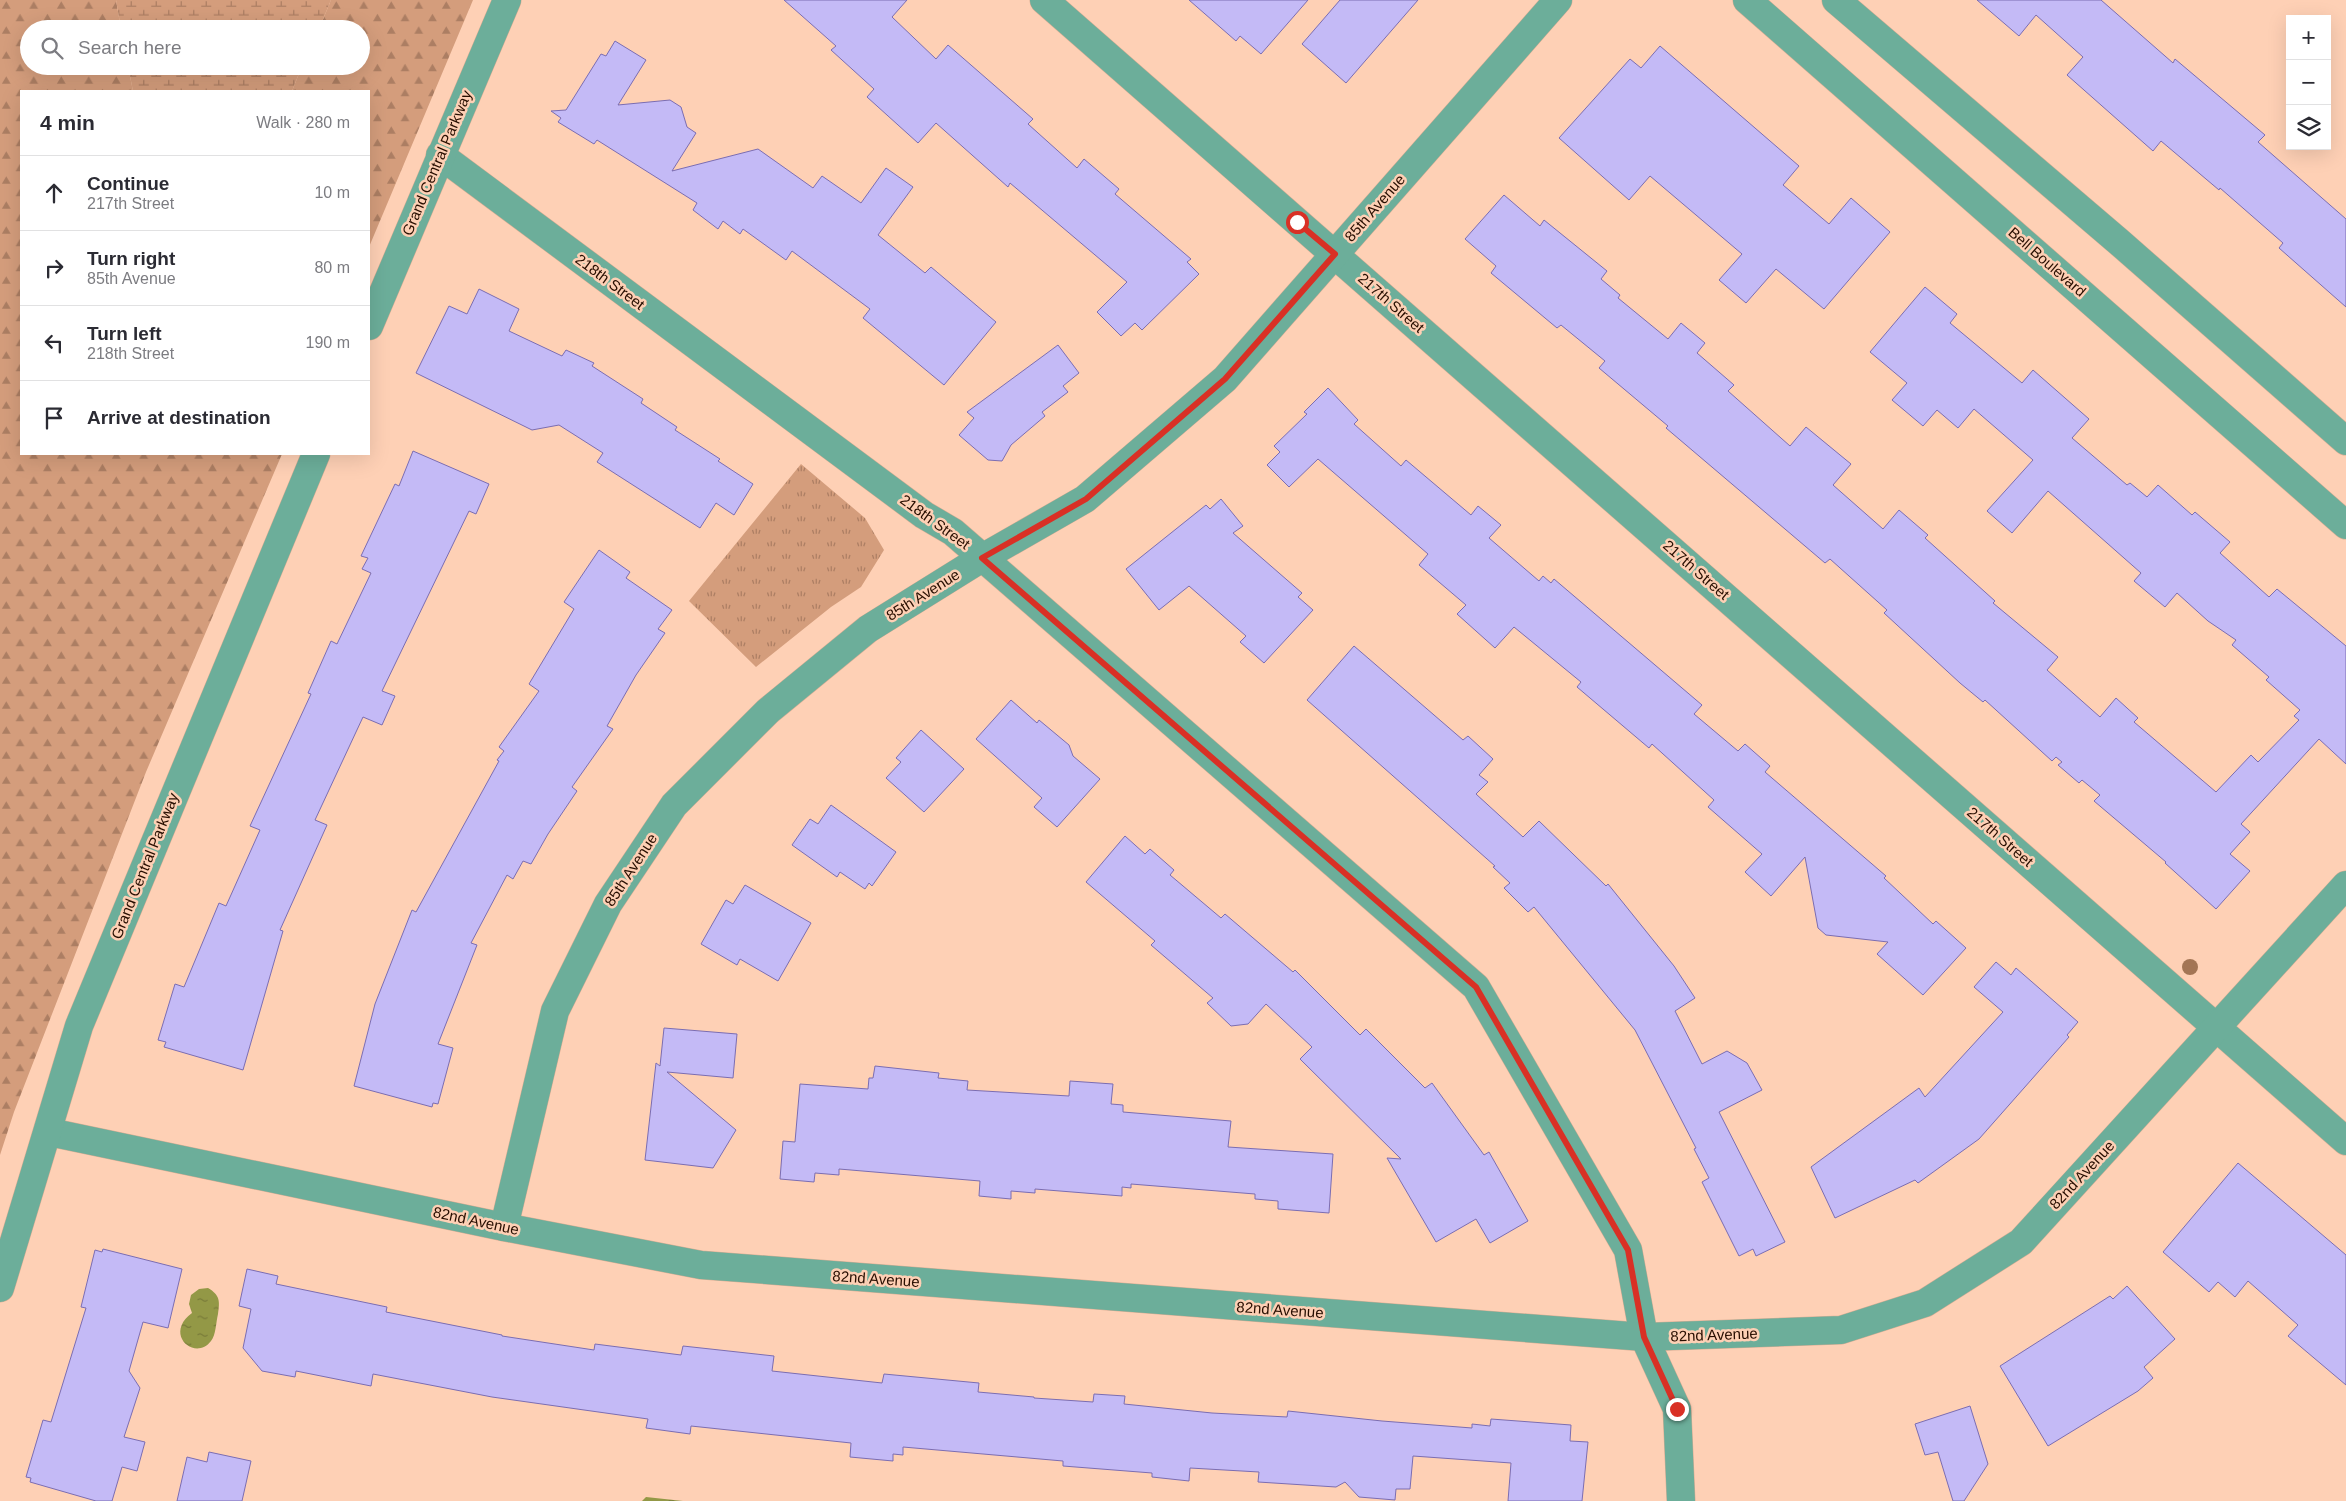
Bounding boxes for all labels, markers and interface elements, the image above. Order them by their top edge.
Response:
map controls [2286,15,2331,150]
button: + [2286,15,2331,60]
search box [20,20,370,75]
icon: search [38,34,66,62]
text: Search here [78,37,182,58]
button: − [2286,60,2331,105]
street label: Grand Central Parkway [398,87,475,238]
button: layers [2286,105,2331,150]
text: 4 min [40,111,95,134]
text: Walk · 280 m [256,114,350,131]
street label: 85th Avenue [1341,171,1408,245]
text: Continue [87,173,169,194]
icon: ahead [40,179,68,207]
text: 10 m [314,184,350,201]
text: 217th Street [87,195,174,212]
route start [1286,211,1309,234]
street label: Bell Boulevard [2005,223,2089,300]
text: Turn right [87,248,175,269]
street label: 218th Street [573,250,649,313]
icon: right [40,254,68,282]
text: 80 m [314,259,350,276]
street label: 217th Street [1355,269,1428,336]
text: 85th Avenue [87,270,176,287]
text: Turn left [87,323,162,344]
icon: left [40,329,68,357]
text: 190 m [306,334,350,351]
text: 218th Street [87,345,174,362]
icon: arrive [40,404,68,432]
text: Arrive at destination [87,407,271,428]
street label: 218th Street [897,491,974,553]
street label: 217th Street [1660,536,1733,603]
street label: 85th Avenue [883,565,962,624]
street label: Grand Central Parkway [107,790,182,941]
street label: 217th Street [1964,803,2037,870]
street label: 85th Avenue [601,830,660,909]
street label: 82nd Avenue [2046,1137,2118,1212]
street label: 82nd Avenue [432,1203,521,1238]
street label: 82nd Avenue [832,1267,920,1290]
street label: 82nd Avenue [1236,1298,1324,1321]
street label: 82nd Avenue [1670,1324,1758,1345]
route end [1666,1398,1689,1421]

